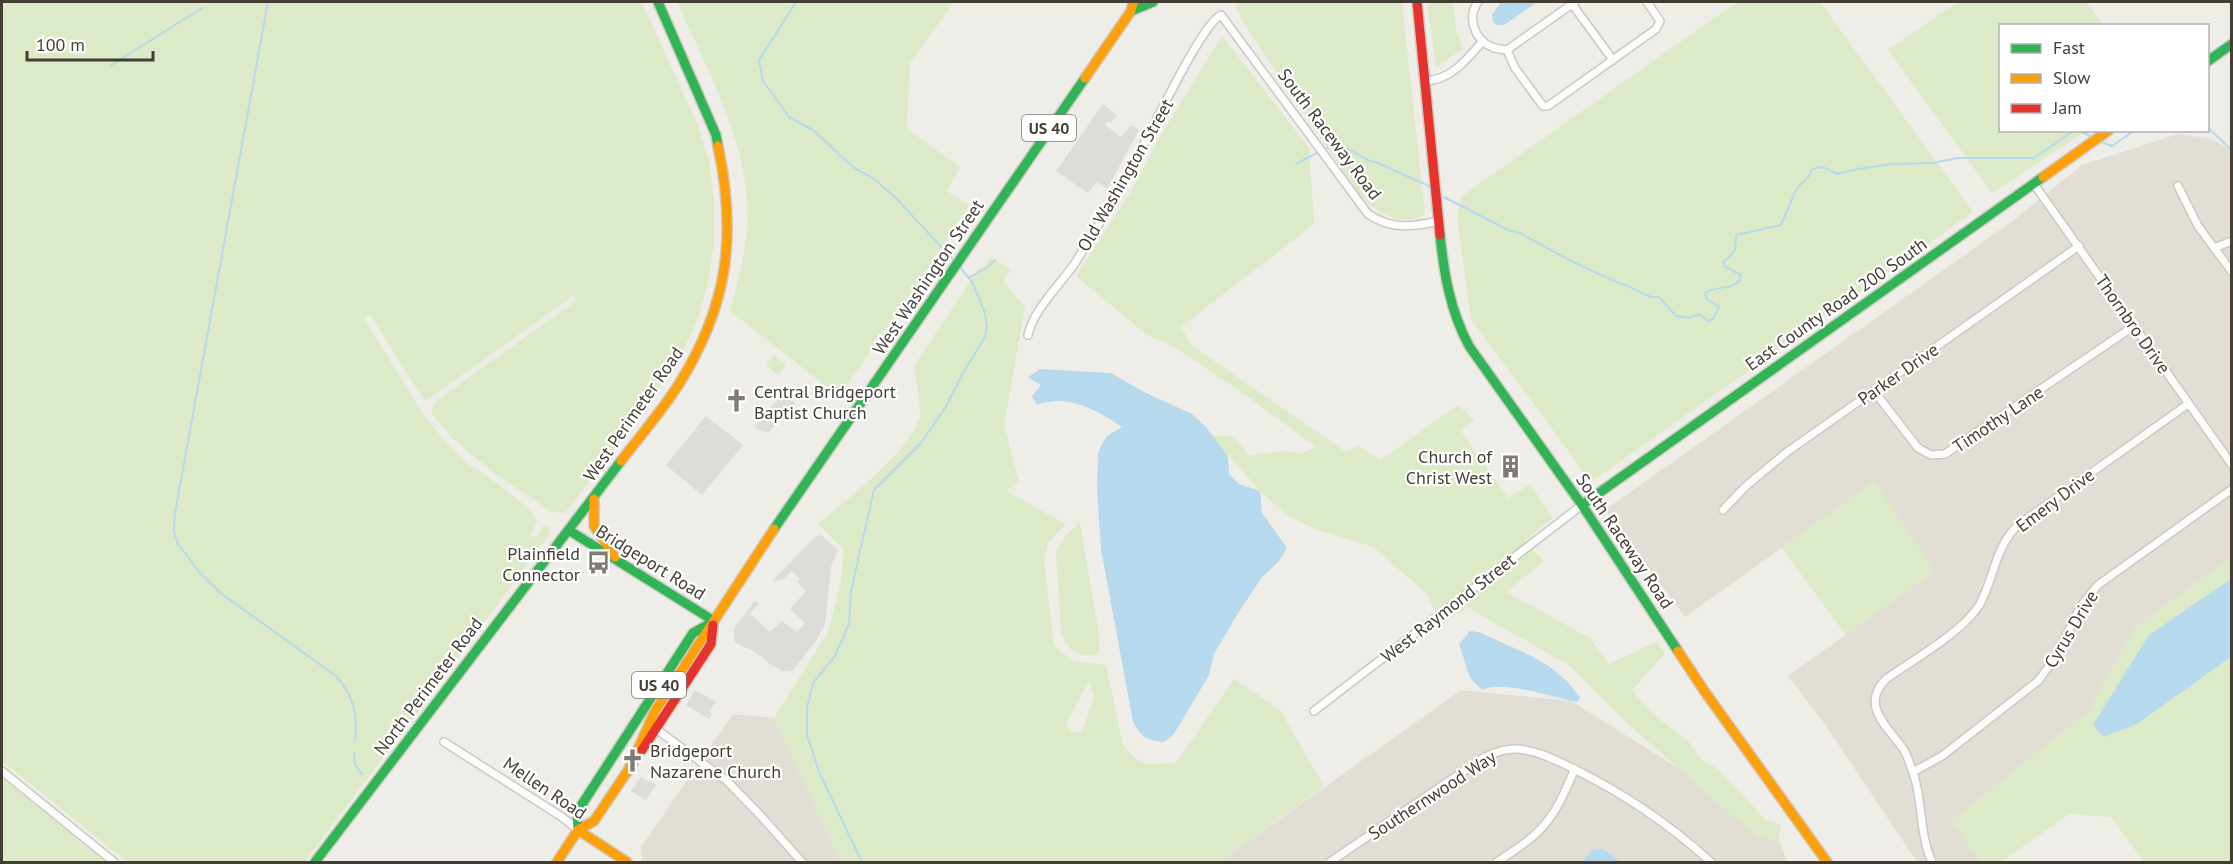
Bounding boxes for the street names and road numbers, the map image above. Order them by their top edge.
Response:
street label: South Raceway Road [1273,64,1387,204]
street label: Old Washington Street [1072,94,1178,256]
road number: US 40 [1022,115,1076,141]
street label: West Washington Street [867,195,989,359]
street label: East County Road 200 South [1741,232,1931,376]
street label: Thornbro Drive [2090,270,2176,378]
street label: Parker Drive [1853,338,1943,410]
street label: West Perimeter Road [578,342,688,486]
street label: Timothy Lane [1948,380,2048,458]
street label: Emery Drive [2011,463,2099,537]
street label: South Raceway Road [1571,469,1679,613]
street label: Bridgeport Road [592,519,710,605]
street label: West Raymond Street [1376,548,1520,668]
street label: Cyrus Drive [2039,586,2103,672]
street label: North Perimeter Road [369,613,487,759]
road number: US 40 [632,672,686,698]
street label: Southernwood Way [1364,745,1501,845]
street label: Mellen Road [499,752,591,824]

